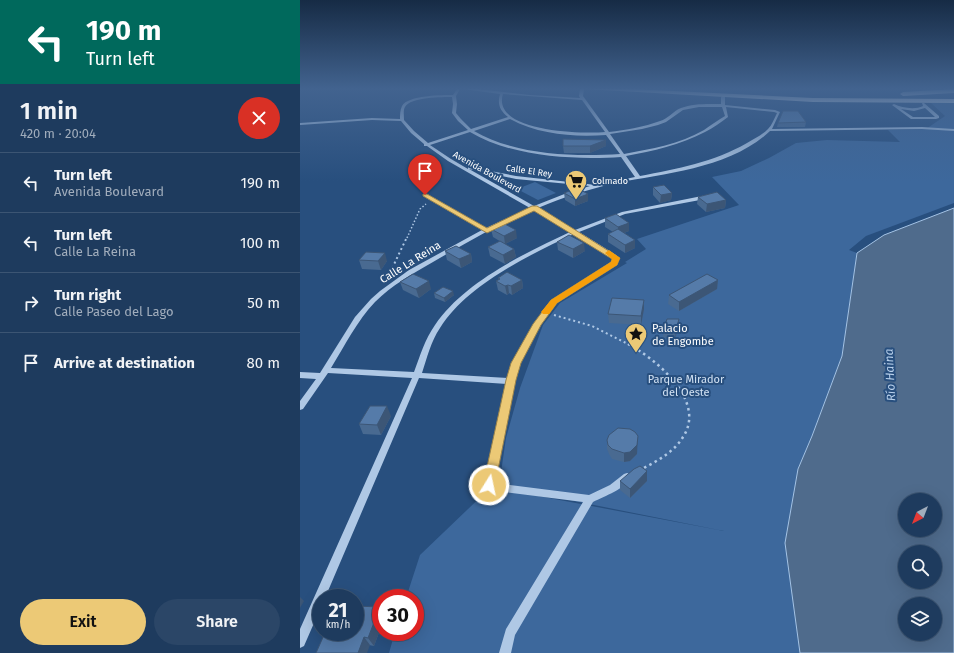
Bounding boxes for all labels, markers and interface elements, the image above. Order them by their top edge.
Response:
text: 190 m [86,14,161,47]
icon: left [20,16,72,68]
text: Turn left [86,48,155,70]
text: 1 min [20,97,78,125]
button: close [238,97,280,139]
text: 420 m · 20:04 [20,126,96,141]
street label: Avenida Boulevard [451,149,523,195]
pin [408,154,442,195]
icon: arrive [414,160,436,182]
street label: Calle El Rey [505,163,553,179]
text: Turn left [54,166,112,184]
supermarket icon: Colmado [563,168,589,201]
icon: left [20,172,42,194]
text: 190 m [240,174,280,192]
place label: Colmado [592,176,628,186]
text: Avenida Boulevard [54,184,164,199]
text: Turn left [54,226,112,244]
icon: left [20,232,42,254]
text: 100 m [240,234,280,252]
street label: Calle La Reina [377,238,443,286]
text: Calle La Reina [54,244,136,259]
text: Turn right [54,286,121,304]
icon: right [20,292,42,314]
text: 50 m [247,294,280,312]
text: Calle Paseo del Lago [54,304,174,319]
place icon: Palacio de Engombe [623,321,649,354]
place label: Palacio de Engombe [652,322,714,348]
water label: Río Haina [882,348,898,402]
icon: arrive [20,352,42,374]
text: Arrive at destination [54,354,195,372]
text: 80 m [247,354,280,372]
park label: Parque Mirador del Oeste [648,373,725,399]
position arrow [468,464,510,506]
north arrow [898,493,942,537]
map controls [898,493,942,641]
button: search [898,545,942,589]
speed limit sign: 30 [372,589,424,641]
button: layers [898,597,942,641]
text: 21 [328,598,348,622]
button: Exit [20,599,146,645]
button: Share [154,599,280,645]
text: km/h [326,619,350,631]

